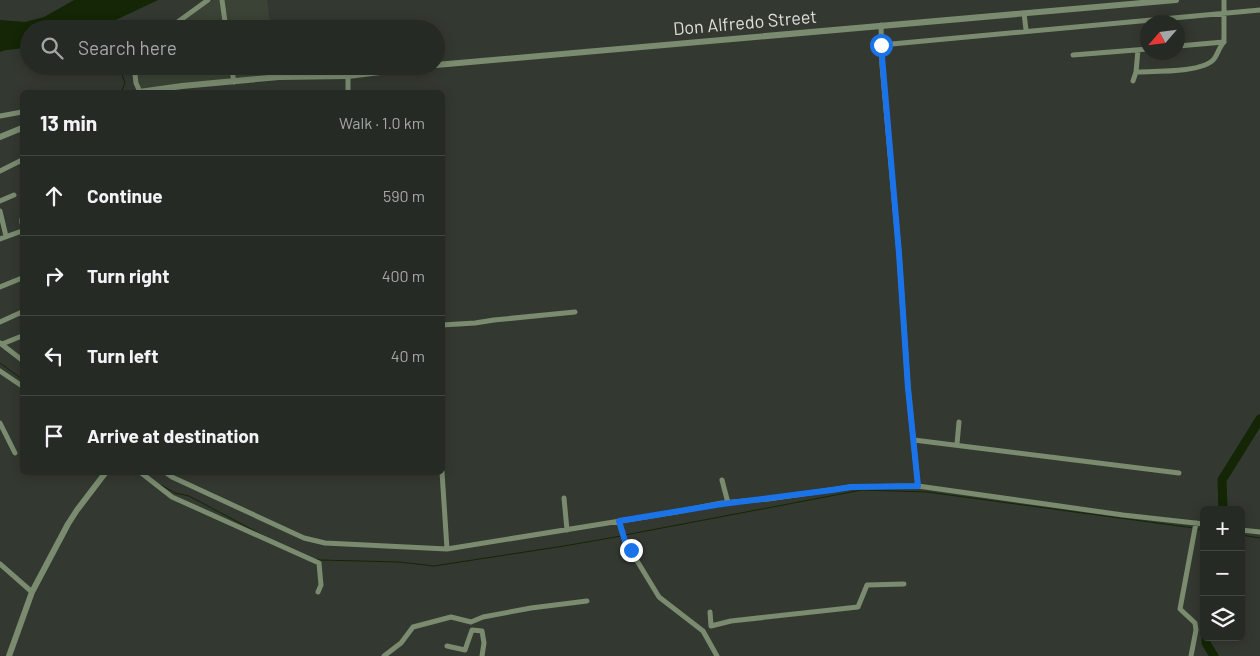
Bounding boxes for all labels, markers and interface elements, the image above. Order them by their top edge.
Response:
street label: Don Alfredo Street [672,5,818,39]
north arrow [1140,15,1185,60]
search box [20,20,445,75]
icon: search [38,34,66,62]
route start [870,34,893,57]
text: Search here [78,36,177,59]
text: 13 min [40,110,97,135]
text: Walk · 1.0 km [339,113,425,132]
icon: ahead [40,182,68,210]
text: Continue [87,184,163,207]
text: 590 m [383,186,425,205]
icon: right [40,262,68,290]
text: Turn right [87,264,169,287]
text: 400 m [382,266,425,285]
icon: left [40,342,68,370]
text: Turn left [87,344,158,367]
text: 40 m [391,346,425,365]
icon: arrive [40,422,68,450]
text: Arrive at destination [87,424,259,447]
map controls [1200,506,1245,641]
button: + [1200,506,1245,551]
route end [620,539,643,562]
button: − [1200,551,1245,596]
button: layers [1200,596,1245,641]

